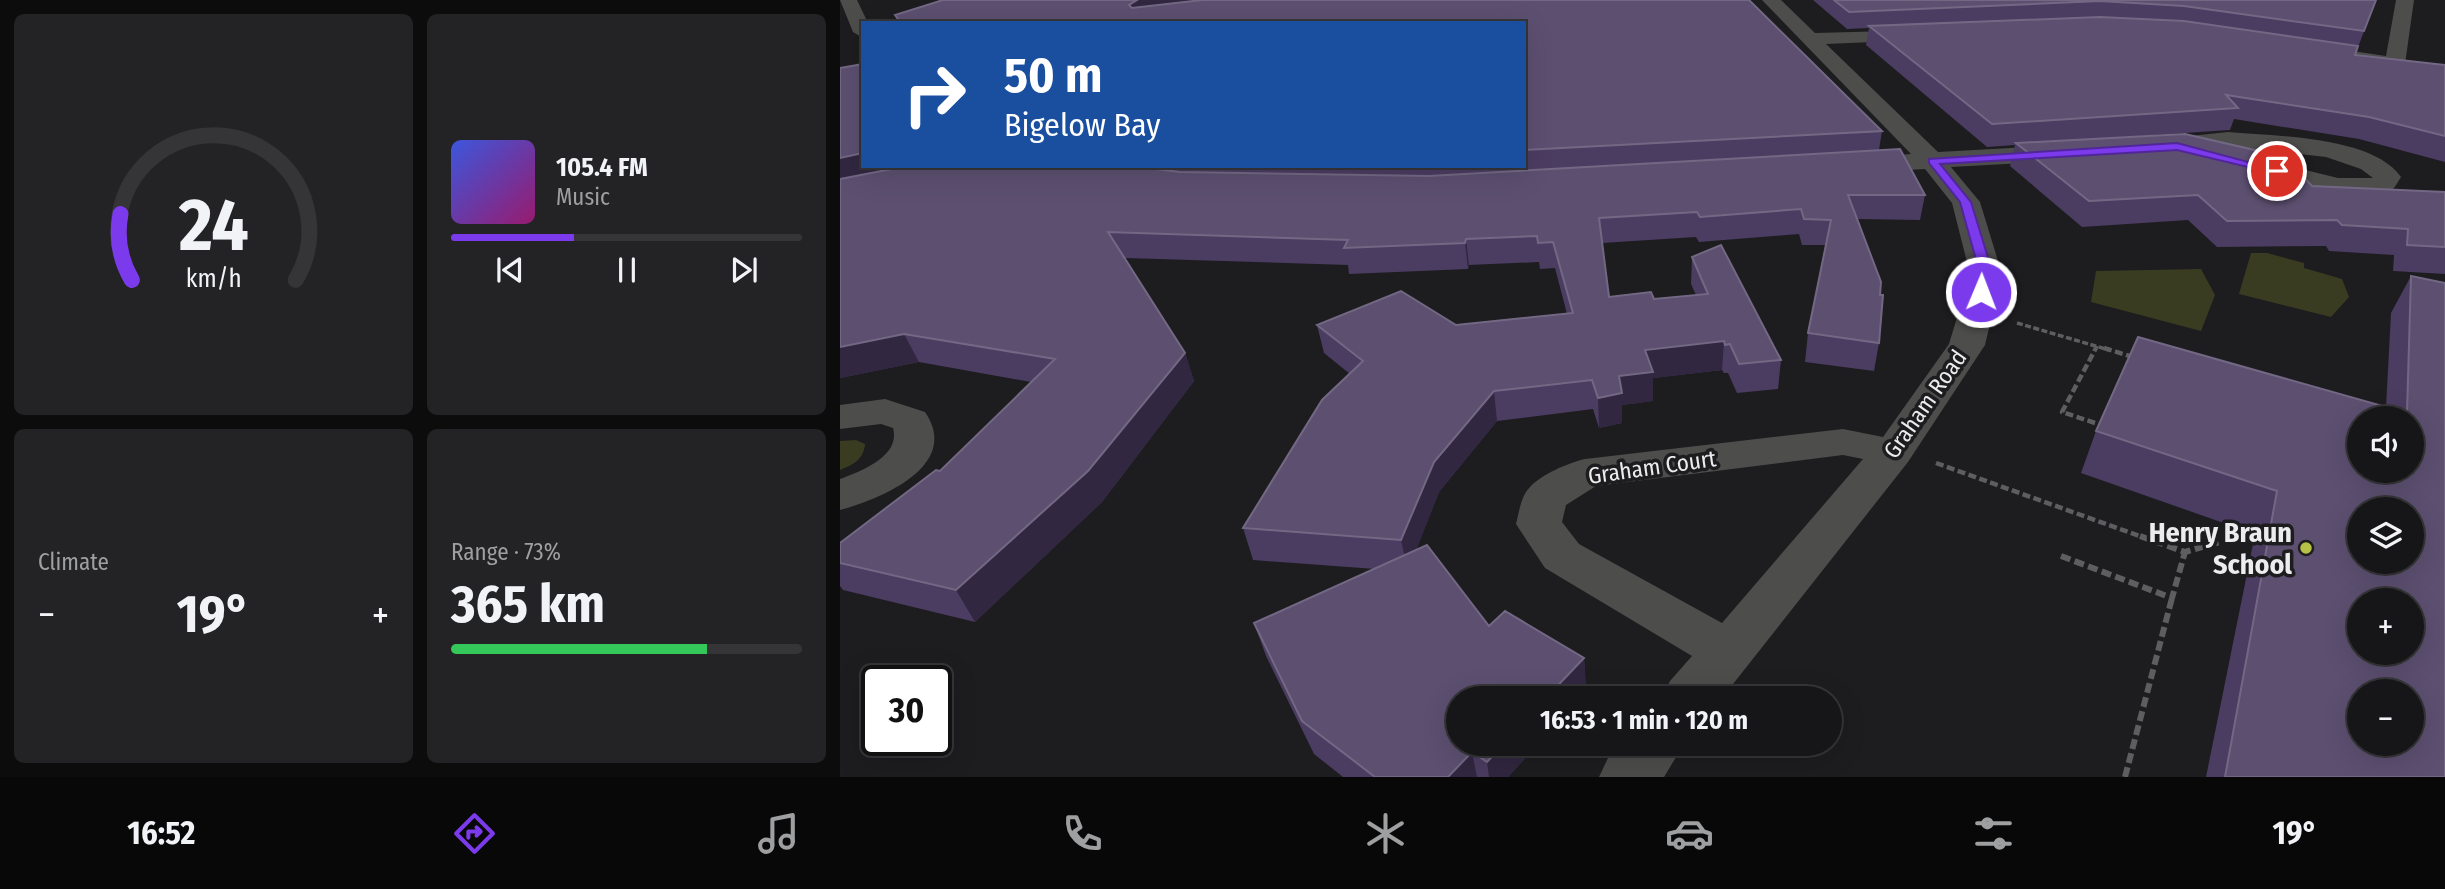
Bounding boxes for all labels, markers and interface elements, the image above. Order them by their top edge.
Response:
text: 50 m [1004,46,1102,105]
icon: right [889,49,980,140]
text: Bigelow Bay [1004,106,1160,144]
pin [2247,141,2307,201]
text: 105.4 FM [556,152,648,183]
icon: arrive [2258,152,2296,190]
text: 24 [178,183,248,270]
text: Music [556,183,610,211]
icon: previous [491,251,529,289]
icon: pause [608,251,646,289]
icon: next [725,251,763,289]
position arrow [1944,255,2018,329]
text: km/h [186,264,241,294]
street label: Graham Road [1877,344,1973,464]
map controls [2347,406,2424,756]
button: sound [2347,406,2424,483]
street label: Graham Court [1586,444,1718,490]
button: layers [2347,497,2424,574]
place label: Henry Braun School [2149,516,2292,581]
text: Range · 73% [451,538,561,566]
marker: Henry Braun School [2298,540,2314,556]
text: Climate [38,548,109,576]
text: 365 km [451,573,605,636]
text: 19° [177,583,250,646]
button: + [2347,588,2424,665]
text: − [38,592,55,638]
text: + [372,592,389,638]
speed limit sign: 30 [861,665,952,756]
button: − [2347,679,2424,756]
text: 16:53 · 1 min · 120 m [1540,705,1748,736]
icon: directions [450,809,499,858]
icon: music [754,809,803,858]
icon: phone [1058,809,1107,858]
icon: climate [1361,809,1410,858]
icon: car [1665,809,1714,858]
icon: filters [1969,809,2018,858]
text: 16:52 [127,814,195,852]
text: 19° [2273,814,2318,852]

